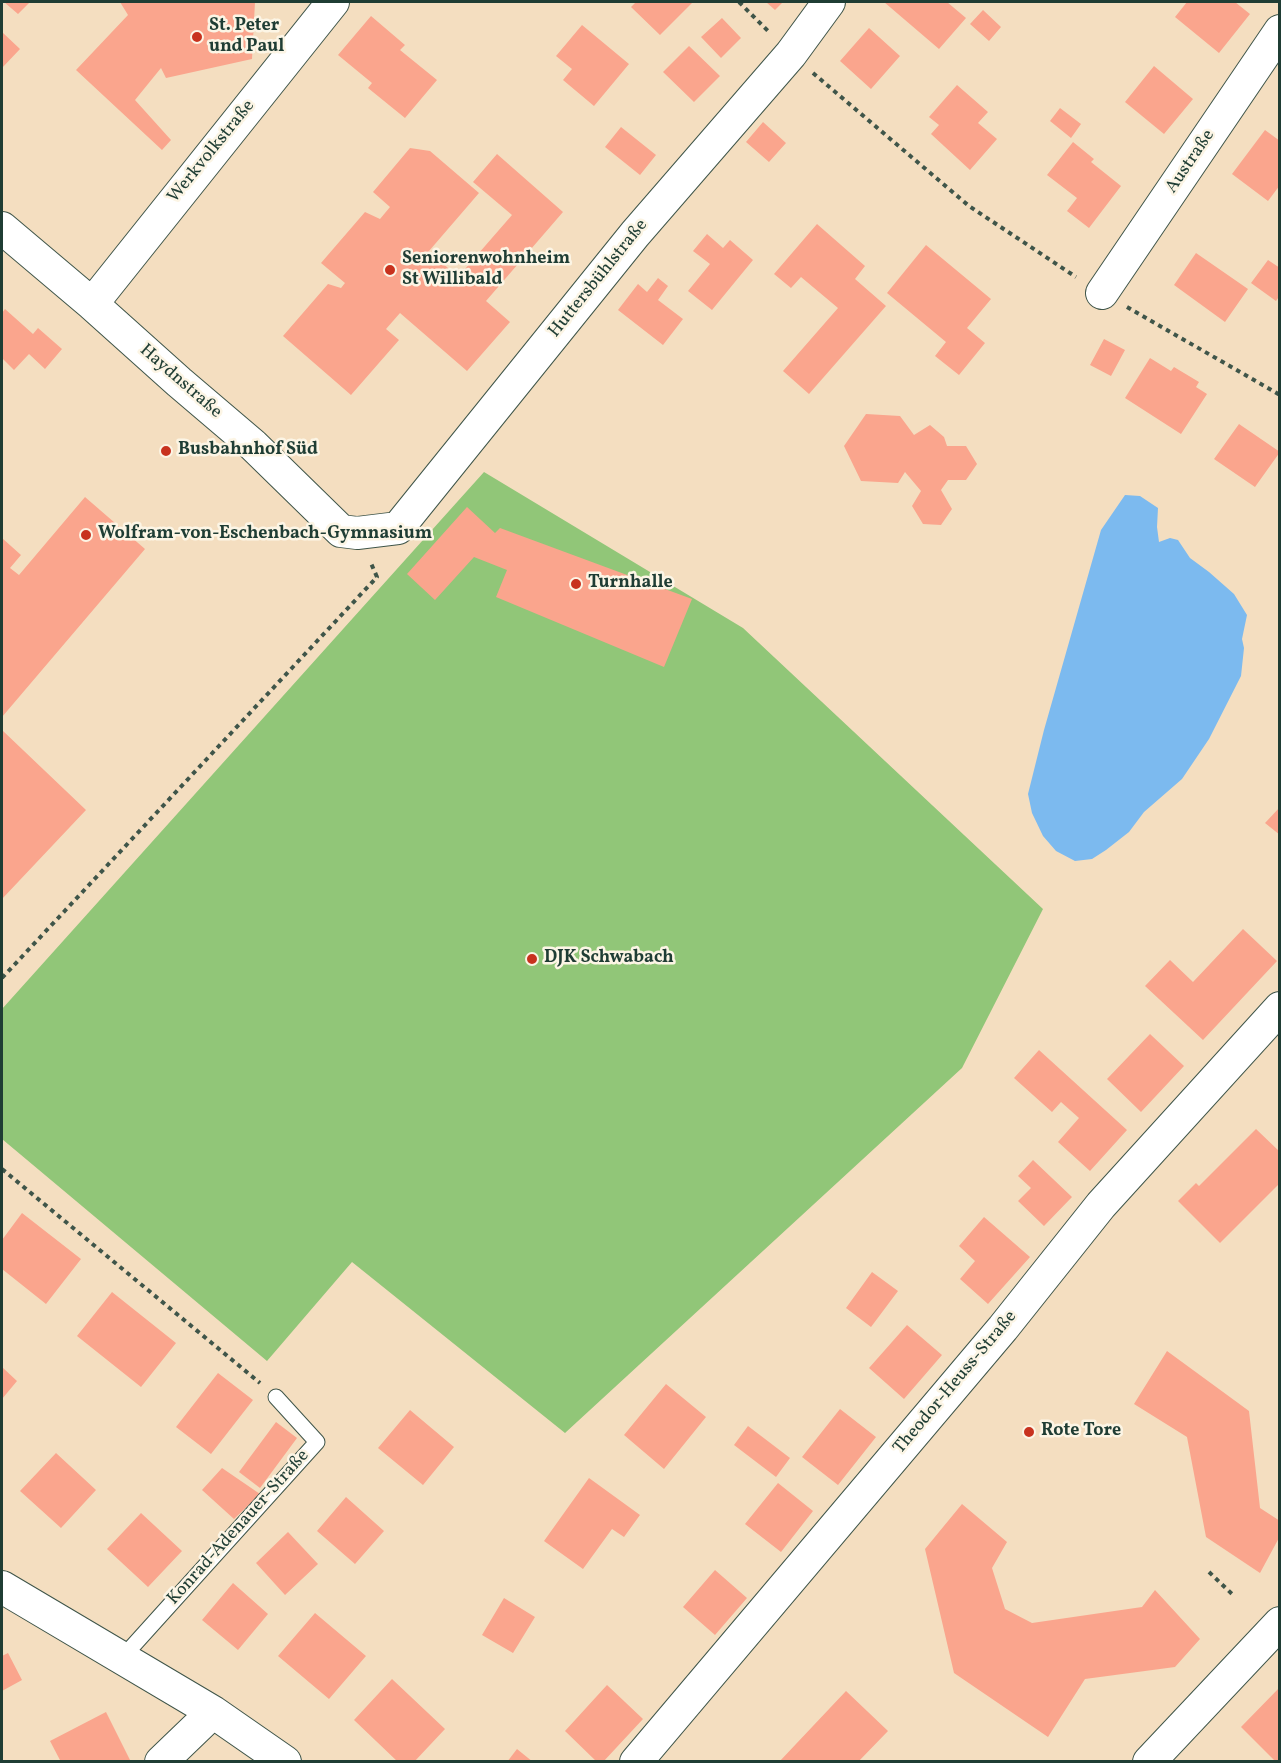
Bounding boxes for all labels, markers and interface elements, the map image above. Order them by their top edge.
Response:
place label: St. Peter und Paul [209,16,284,58]
marker: St. Peter und Paul [190,30,204,44]
street label: Werkvolkstraße [164,96,260,208]
street label: Austraße [1162,126,1220,198]
street label: Huttersbühlstraße [545,216,653,342]
place label: Seniorenwohnheim St Willibald [402,249,570,292]
marker: Seniorenwohnheim St Willibald [383,263,397,277]
street label: Haydnstraße [134,340,226,424]
place label: Busbahnhof Süd [178,440,318,462]
marker: Busbahnhof Süd [159,444,173,458]
place label: Wolfram-von-Eschenbach-Gymnasium [98,524,432,546]
marker: Wolfram-von-Eschenbach-Gymnasium [79,528,93,542]
place label: Turnhalle [588,573,673,595]
marker: Turnhalle [569,577,583,591]
place label: DJK Schwabach [544,948,674,970]
marker: DJK Schwabach [525,952,539,966]
street label: Theodor-Heuss-Straße [890,1307,1022,1459]
place label: Rote Tore [1041,1421,1121,1443]
marker: Rote Tore [1022,1425,1036,1439]
street label: Konrad-Adenauer-Straße [164,1446,314,1610]

